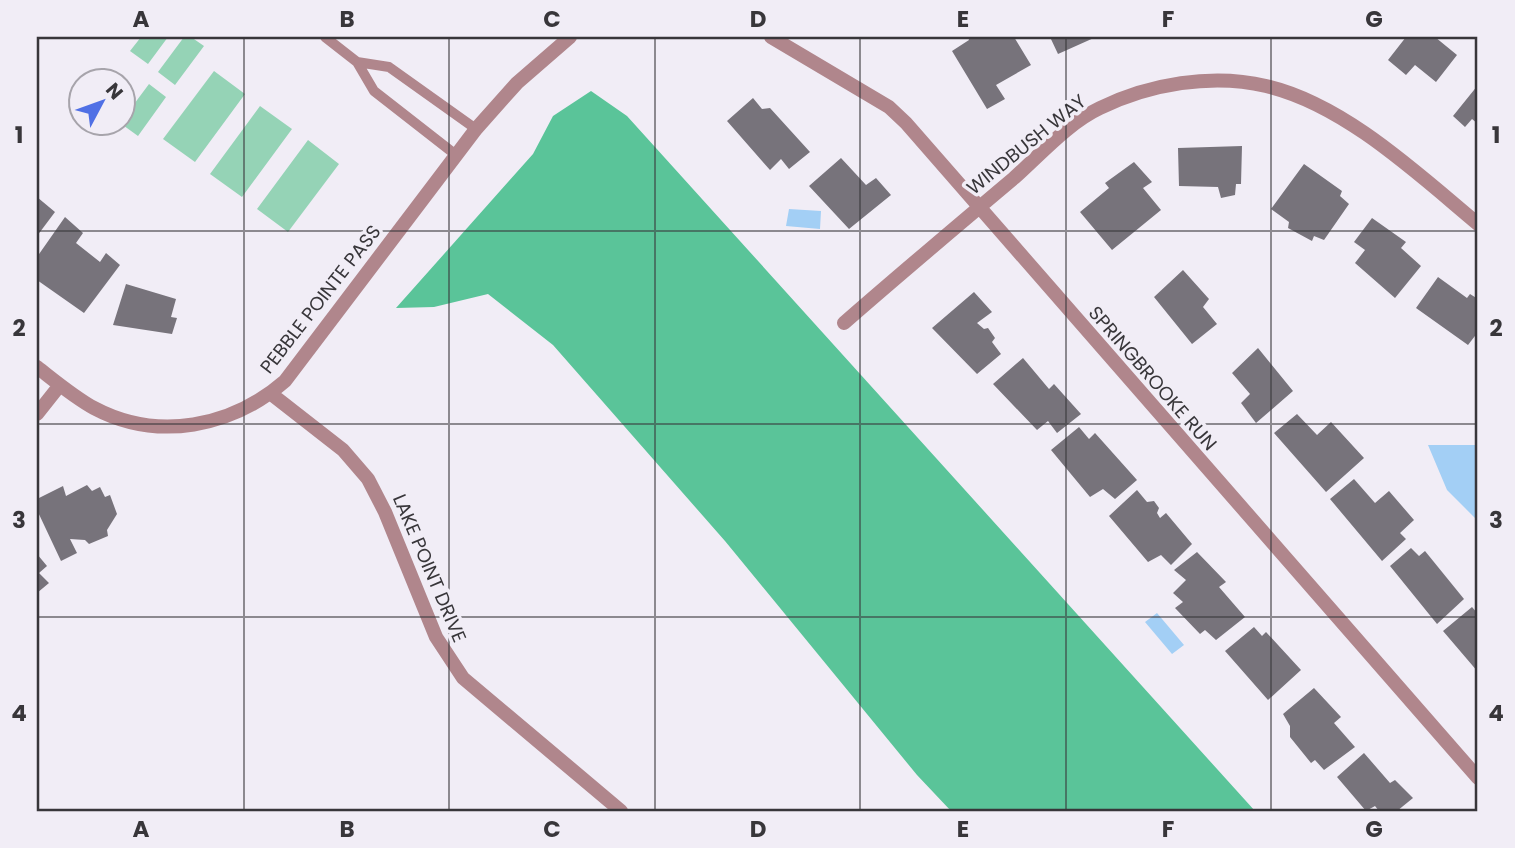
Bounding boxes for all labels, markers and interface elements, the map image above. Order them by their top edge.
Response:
text: A [133,3,150,35]
text: B [339,3,355,35]
text: C [543,3,561,35]
text: D [750,3,766,35]
text: E [957,3,969,35]
text: F [1162,3,1174,35]
text: G [1365,3,1383,35]
north arrow [66,66,136,136]
text: N [100,77,129,105]
street label: WINDBUSH WAY [961,88,1092,201]
text: 1 [15,119,23,151]
text: 1 [1492,119,1500,151]
street label: PEBBLE POINTE PASS [254,219,387,379]
street label: SPRINGBROOKE RUN [1082,300,1223,456]
text: 2 [12,312,26,344]
text: 2 [1489,312,1503,344]
street label: LAKE POINT DRIVE [386,490,473,647]
text: 3 [12,504,26,536]
text: 3 [1489,504,1503,536]
text: 4 [11,697,27,729]
text: 4 [1488,697,1504,729]
text: A [133,813,150,845]
text: B [339,813,355,845]
text: C [543,813,561,845]
text: D [750,813,766,845]
text: E [957,813,969,845]
text: F [1162,813,1174,845]
text: G [1365,813,1383,845]

